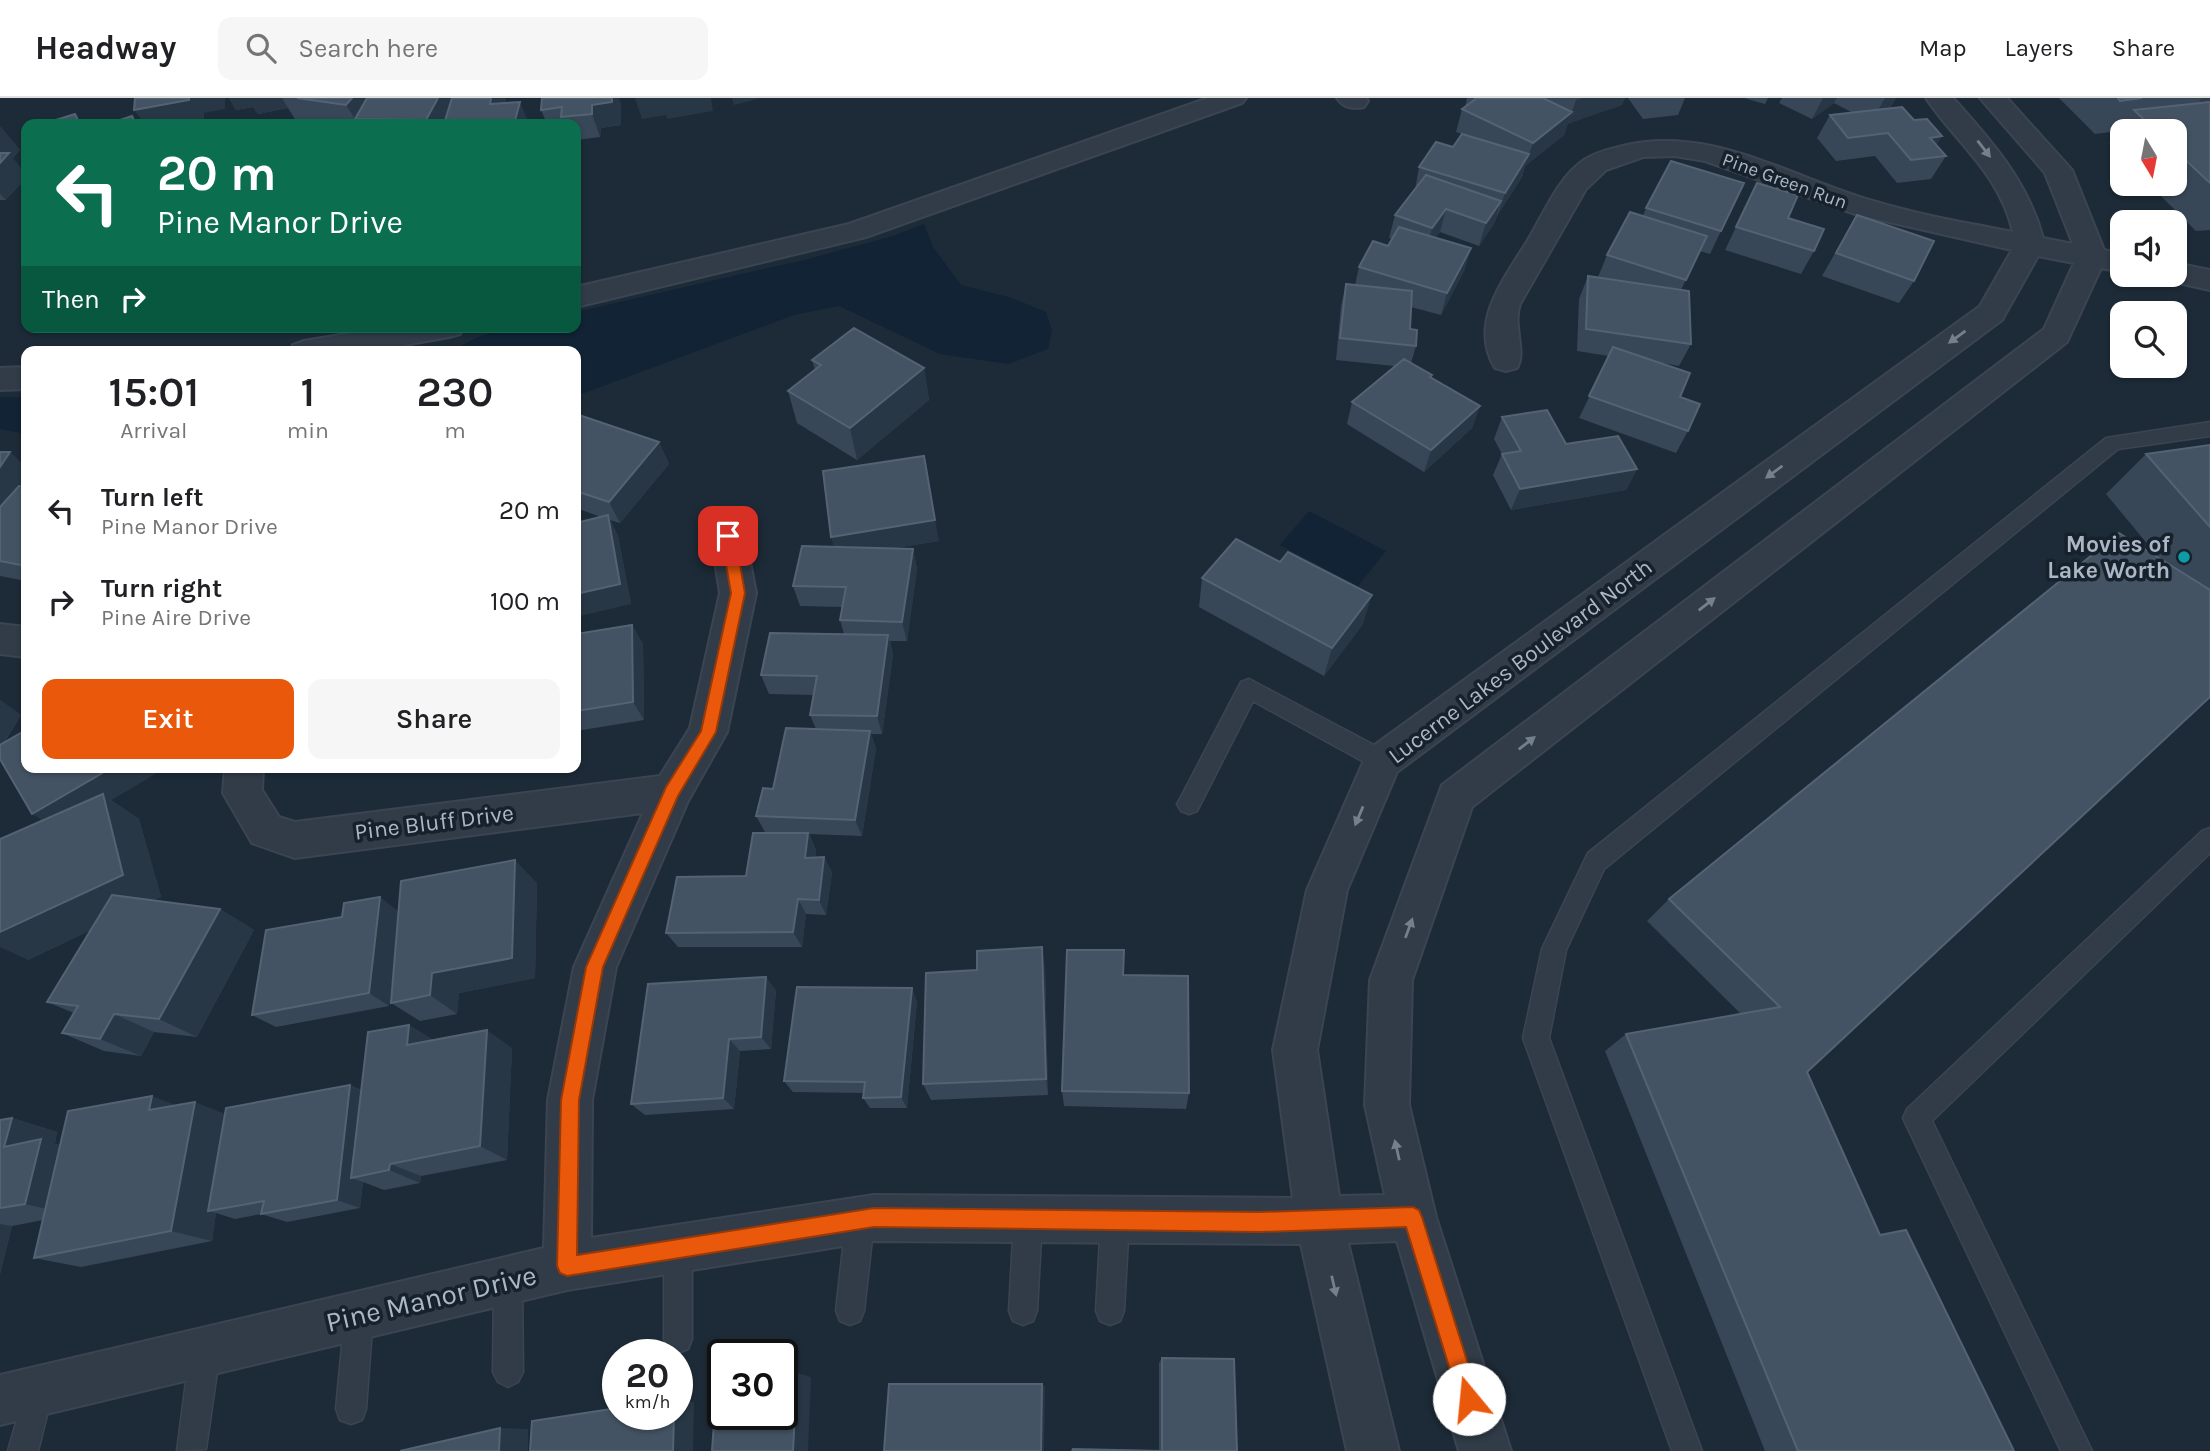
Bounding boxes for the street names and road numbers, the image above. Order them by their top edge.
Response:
street label: Pine Green Run [1719,148,1850,214]
street label: Lucerne Lakes Boulevard North [1383,553,1658,769]
street label: Pine Bluff Drive [353,799,515,846]
street label: Pine Manor Drive [323,1258,540,1339]

